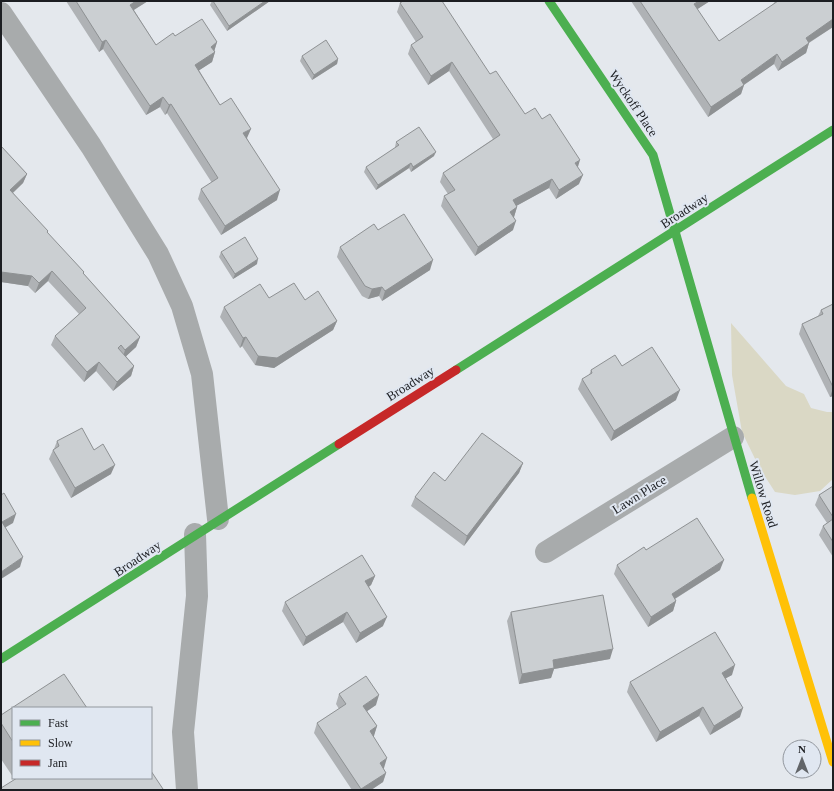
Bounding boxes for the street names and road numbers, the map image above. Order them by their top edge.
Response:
street label: Wyckoff Place [606,67,661,139]
street label: Broadway [658,189,711,231]
street label: Broadway [384,363,437,404]
street label: Willow Road [746,459,781,530]
street label: Lawn Place [609,472,669,517]
street label: Broadway [111,537,164,580]

